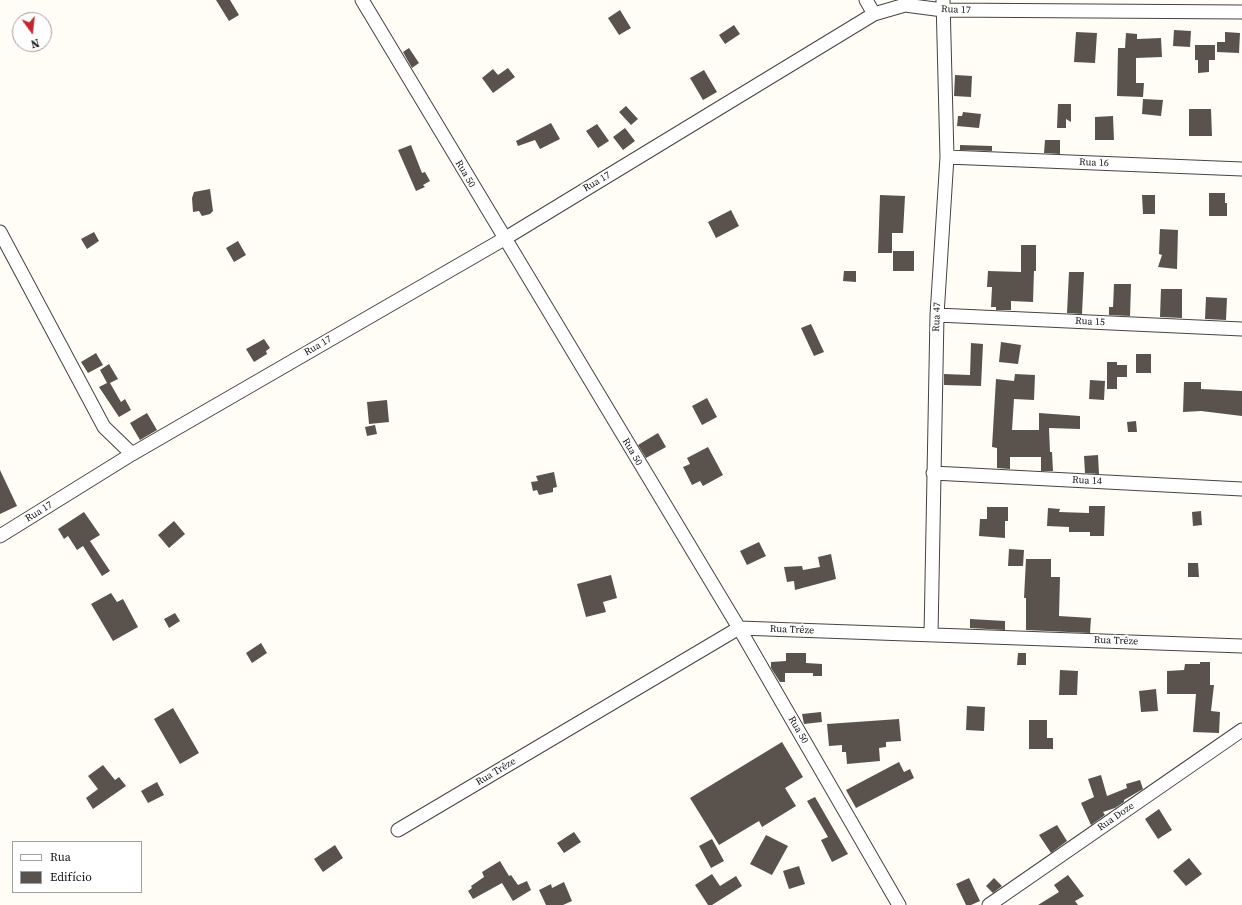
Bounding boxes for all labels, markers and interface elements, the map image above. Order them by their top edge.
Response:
street label: Rua 17 [941,3,971,17]
north arrow [12,12,52,52]
text: N [29,35,41,51]
street label: Rua 16 [1079,156,1109,170]
street label: Rua 50 [452,158,478,190]
street label: Rua 17 [581,169,613,195]
street label: Rua 47 [930,302,944,332]
street label: Rua 15 [1075,315,1105,329]
street label: Rua 17 [302,333,334,359]
street label: Rua 50 [619,436,645,468]
street label: Rua 14 [1072,474,1102,488]
street label: Rua 17 [23,499,55,525]
street label: Rua Trêze [770,623,814,637]
street label: Rua Trêze [1094,634,1138,648]
street label: Rua 50 [785,714,811,746]
street label: Rua Trêze [474,755,518,789]
street label: Rua Doze [1095,800,1137,834]
legend [12,841,142,893]
text: Rua [50,849,71,865]
text: Edifício [50,869,92,885]

